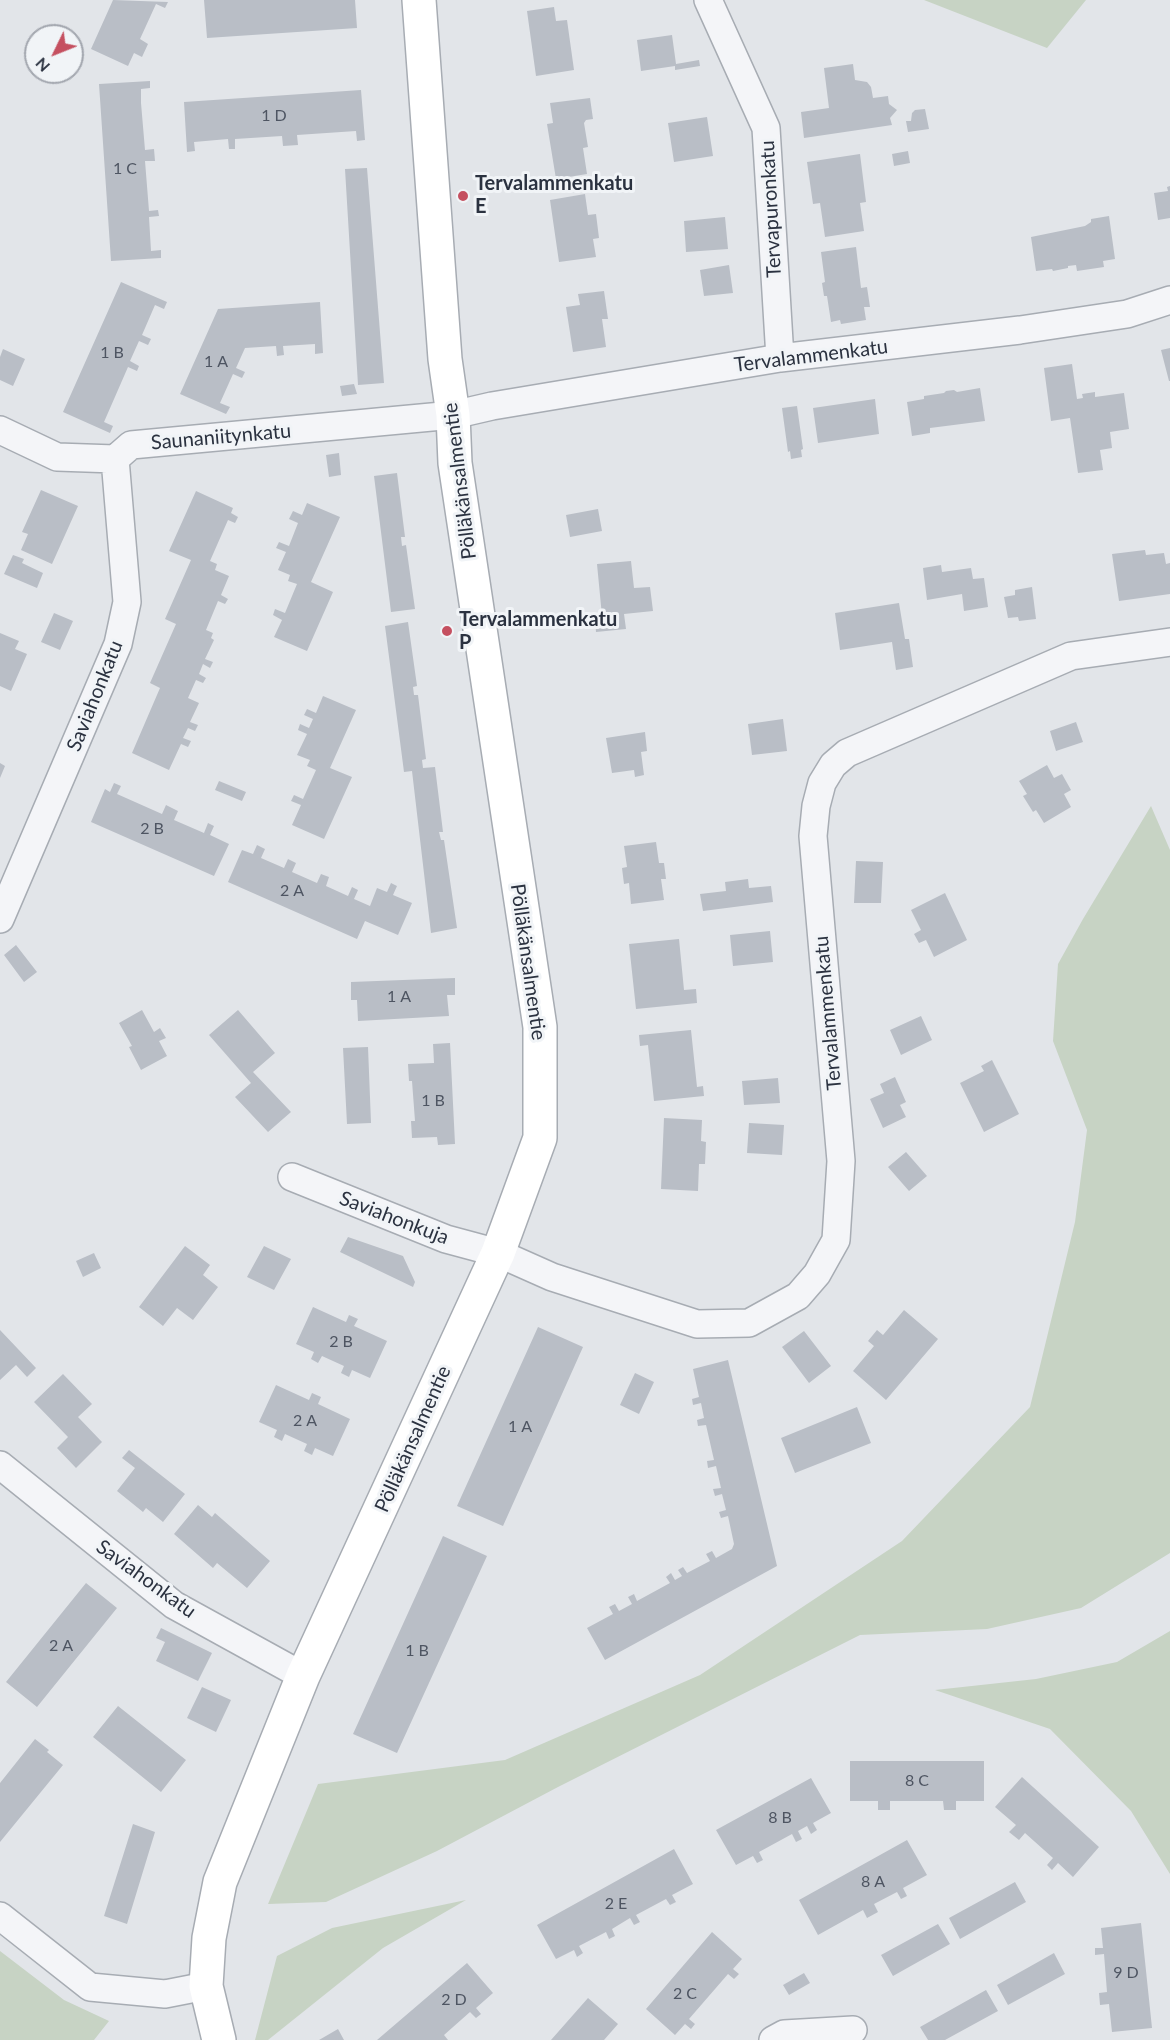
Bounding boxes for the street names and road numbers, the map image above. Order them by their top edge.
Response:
street label: Tervapuronkatu [755,140,787,278]
street label: Tervalammenkatu [733,335,889,377]
street label: Pölläkänsalmentie [438,401,482,561]
street label: Saunaniitynkatu [150,419,292,455]
street label: Saviahonkatu [62,637,128,755]
street label: Pölläkänsalmentie [505,882,551,1042]
street label: Tervalammenkatu [809,935,847,1091]
street label: Saviahonkuja [336,1186,452,1250]
street label: Pölläkänsalmentie [370,1362,456,1516]
street label: Saviahonkatu [91,1535,201,1623]

